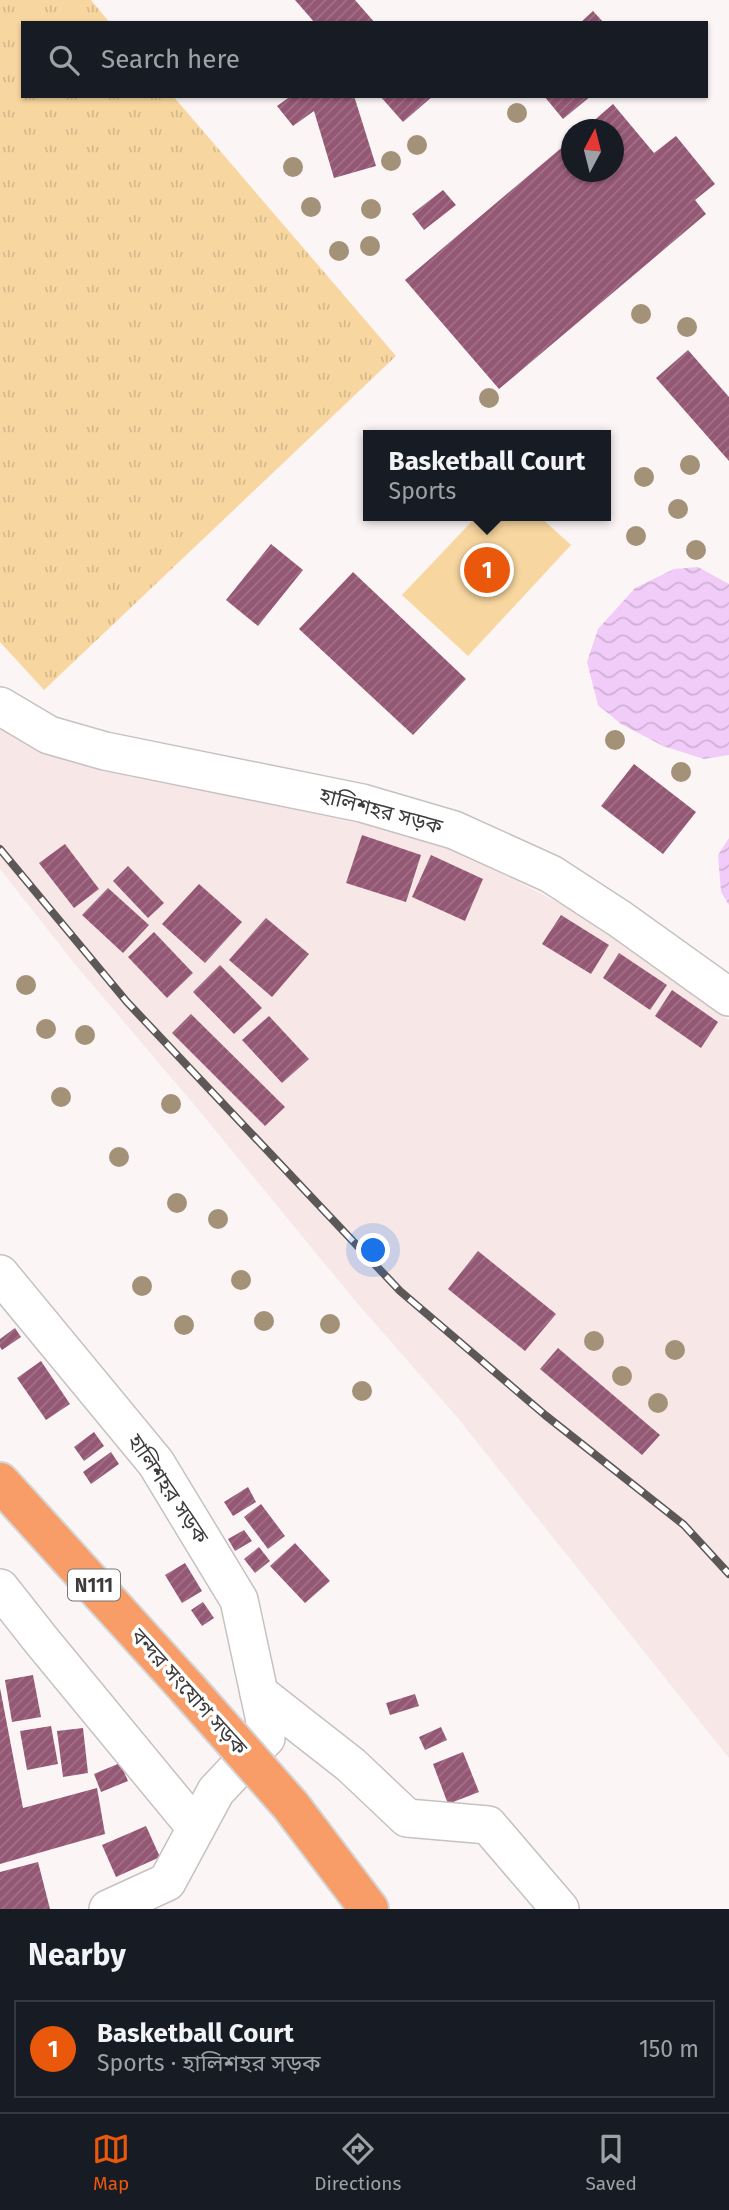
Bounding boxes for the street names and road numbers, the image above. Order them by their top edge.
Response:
street label: হালিশহর সড়ক [316,782,446,840]
street label: হালিশহর সড়ক [121,1429,215,1549]
road number: N111 [68,1569,120,1600]
street label: বন্দর সংযোগ সড়ক [125,1623,253,1761]

